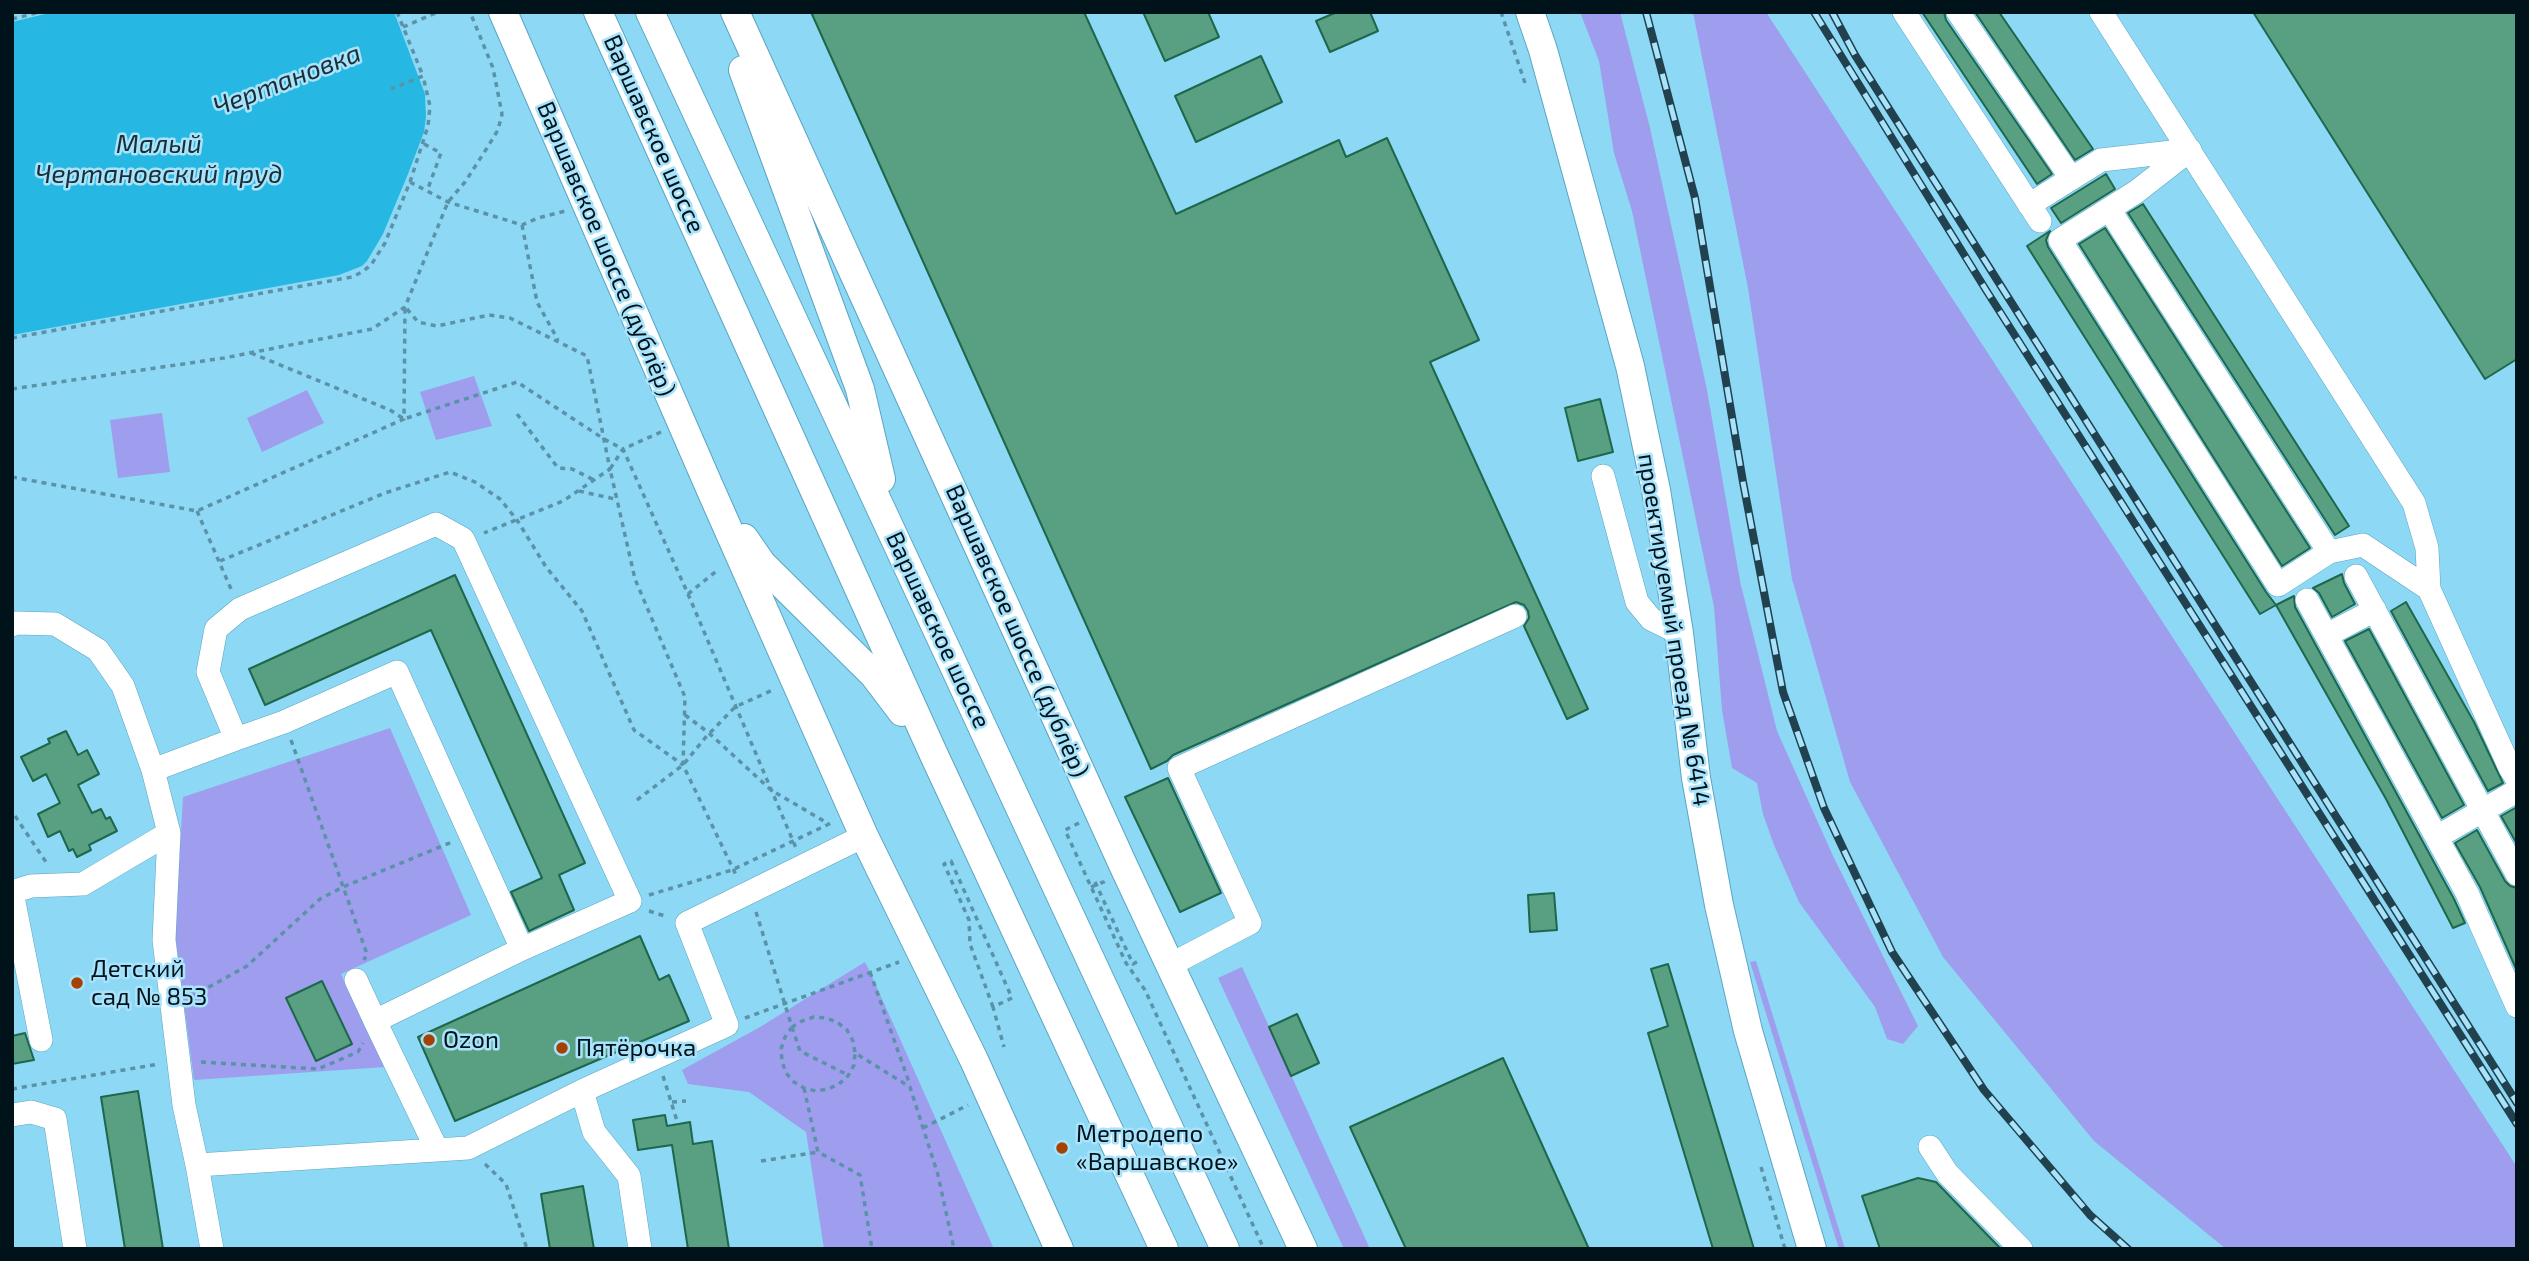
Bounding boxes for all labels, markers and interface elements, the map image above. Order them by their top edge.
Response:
street label: Варшавское шоссе [597,30,711,238]
water label: Чертановка [209,38,365,122]
street label: Варшавское шоссе (дублёр) [531,97,681,401]
water label: Малый Чертановский пруд [35,128,283,190]
street label: проектируемый проезд № 6414 [1632,452,1716,808]
street label: Варшавское шоссе (дублёр) [939,480,1095,782]
street label: Варшавское шоссе [880,527,996,733]
place label: Детский сад № 853 [91,955,207,1011]
marker: Детский сад № 853 [69,975,85,991]
place label: Ozon [443,1026,499,1054]
marker: Ozon [421,1032,437,1048]
place label: Пятёрочка [576,1034,696,1062]
marker: Пятёрочка [554,1040,570,1056]
place label: Метродепо «Варшавское» [1076,1120,1239,1176]
marker: Метродепо «Варшавское» [1054,1140,1070,1156]

